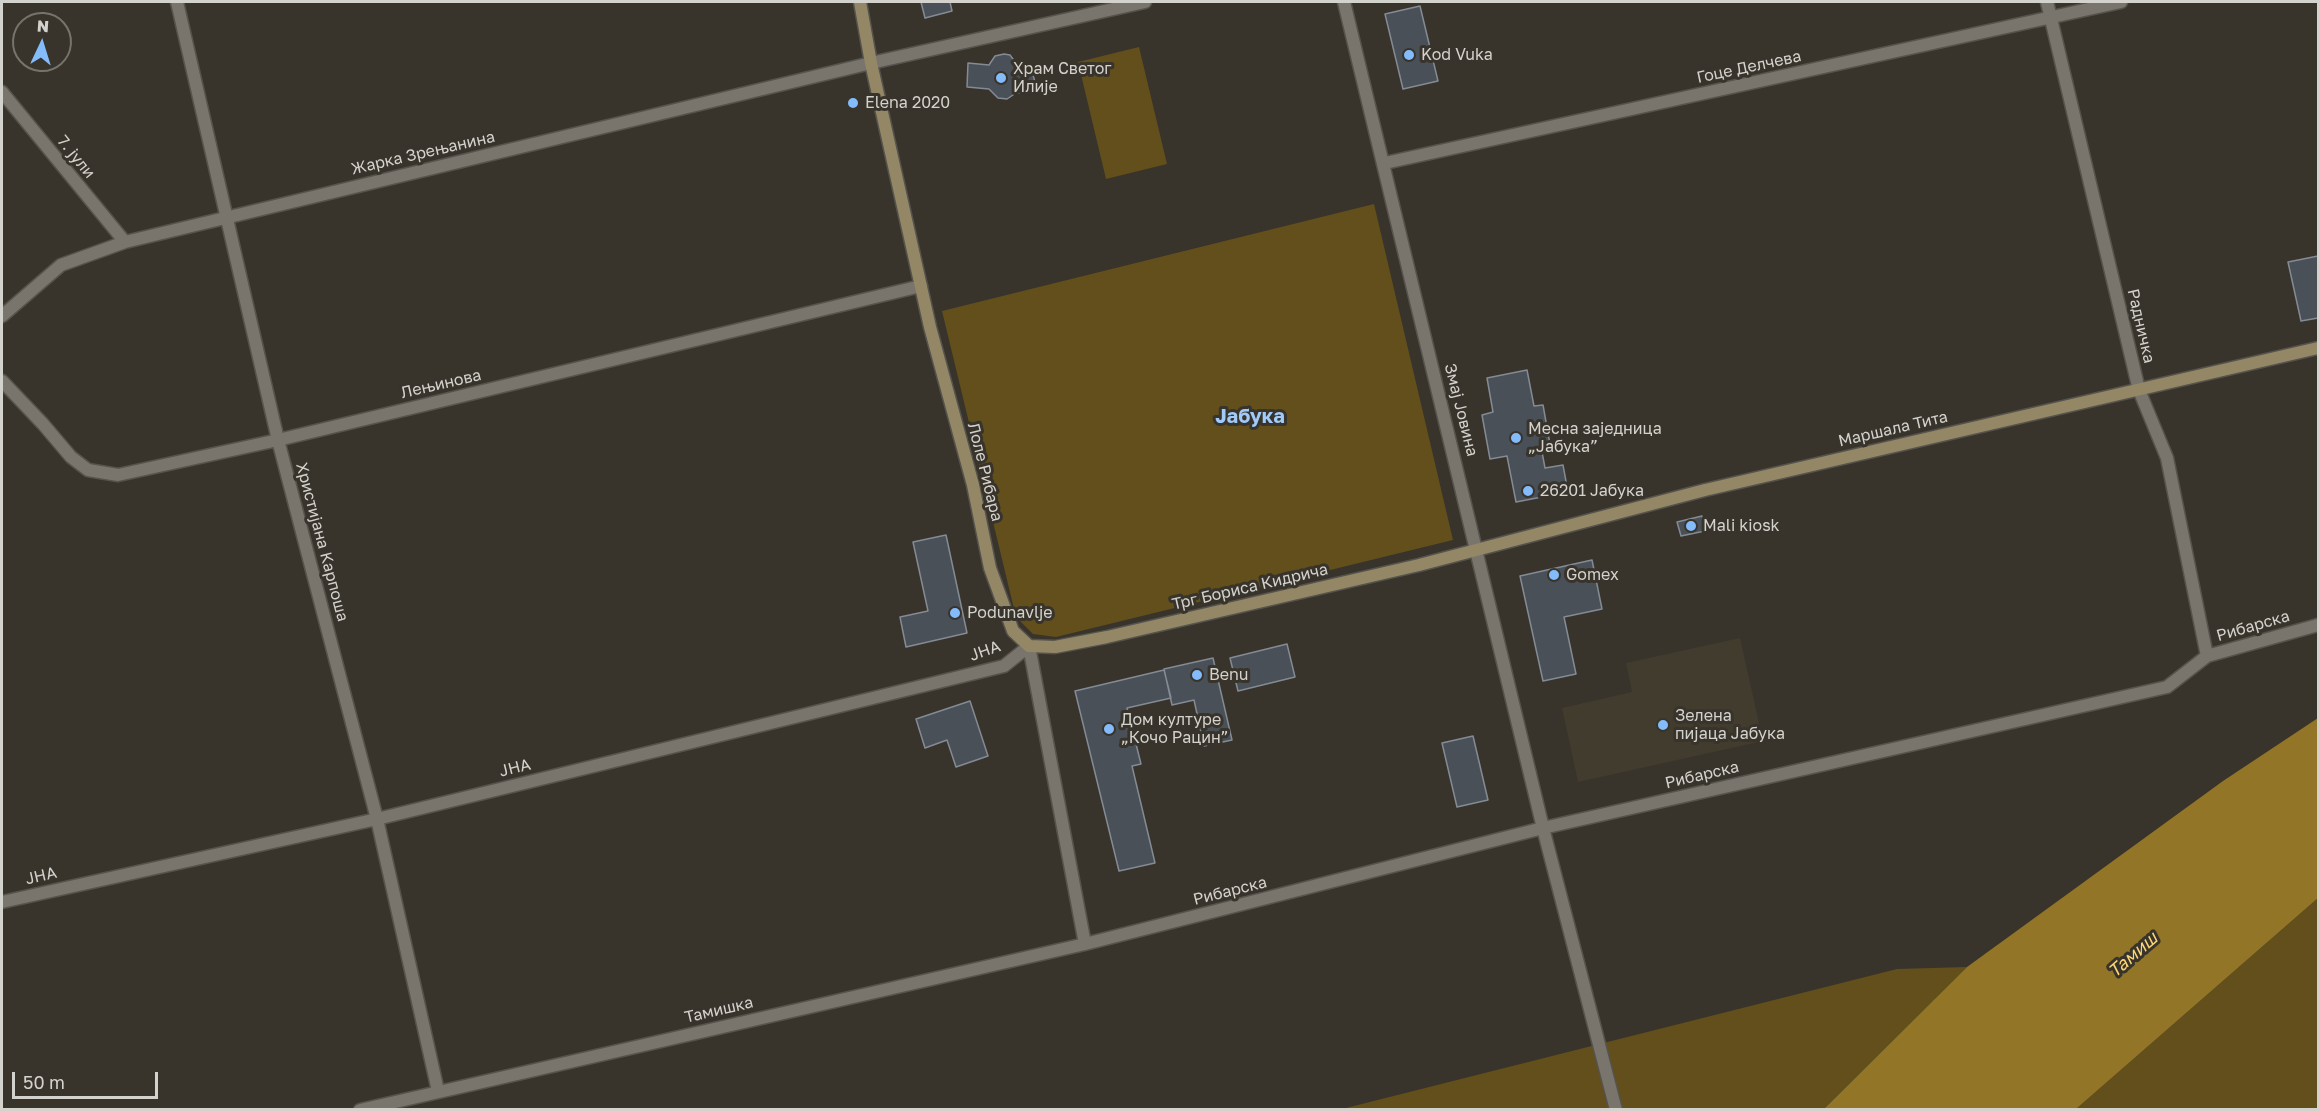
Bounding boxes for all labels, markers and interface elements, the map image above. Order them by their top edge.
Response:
north arrow [12,12,72,72]
text: N [36,16,50,36]
place label: Kod Vuka [1421,45,1493,65]
street label: Гоце Делчева [1695,47,1803,87]
marker: Kod Vuka [1402,48,1416,62]
place label: Храм Светог Илије [1013,59,1112,97]
marker: Храм Светог Илије [994,71,1008,85]
place label: Elena 2020 [865,93,950,113]
marker: Elena 2020 [846,96,860,110]
street label: Жарка Зрењанина [349,127,497,179]
street label: 7. јули [53,132,99,182]
street label: Радничка [2123,287,2159,365]
street label: Змај Јовина [1440,362,1482,458]
street label: Лењинова [399,365,483,403]
district label: Јабука [1215,405,1285,429]
street label: Маршала Тита [1836,407,1950,451]
place label: Месна заједница „Јабука” [1528,419,1662,457]
street label: Лоле Рибара [963,421,1007,523]
marker: Месна заједница „Јабука” [1509,431,1523,445]
street label: Христијана Карпоша [292,460,352,624]
place label: 26201 Јабука [1540,481,1644,501]
marker: 26201 Јабука [1521,484,1535,498]
place label: Mali kiosk [1703,516,1780,536]
marker: Mali kiosk [1684,519,1698,533]
street label: Трг Бориса Кидрича [1170,560,1330,614]
place label: Gomex [1566,565,1619,585]
marker: Gomex [1547,568,1561,582]
place label: Podunavlje [967,603,1053,623]
marker: Podunavlje [948,606,962,620]
street label: Рибарска [2214,606,2292,646]
street label: ЈНА [967,637,1003,665]
place label: Benu [1209,665,1249,685]
marker: Benu [1190,668,1204,682]
place label: Зелена пијаца Јабука [1675,706,1785,744]
place label: Дом културе „Кочо Рацин” [1121,710,1229,748]
marker: Зелена пијаца Јабука [1656,718,1670,732]
marker: Дом културе „Кочо Рацин” [1102,722,1116,736]
street label: ЈНА [497,755,533,781]
street label: Рибарска [1663,757,1741,793]
street label: ЈНА [23,863,59,889]
street label: Рибарска [1191,873,1269,909]
water label: Тамиш [2104,928,2162,982]
street label: Тамишка [683,993,755,1027]
scale bar [15,1060,160,1098]
text: 50 m [23,1071,65,1093]

